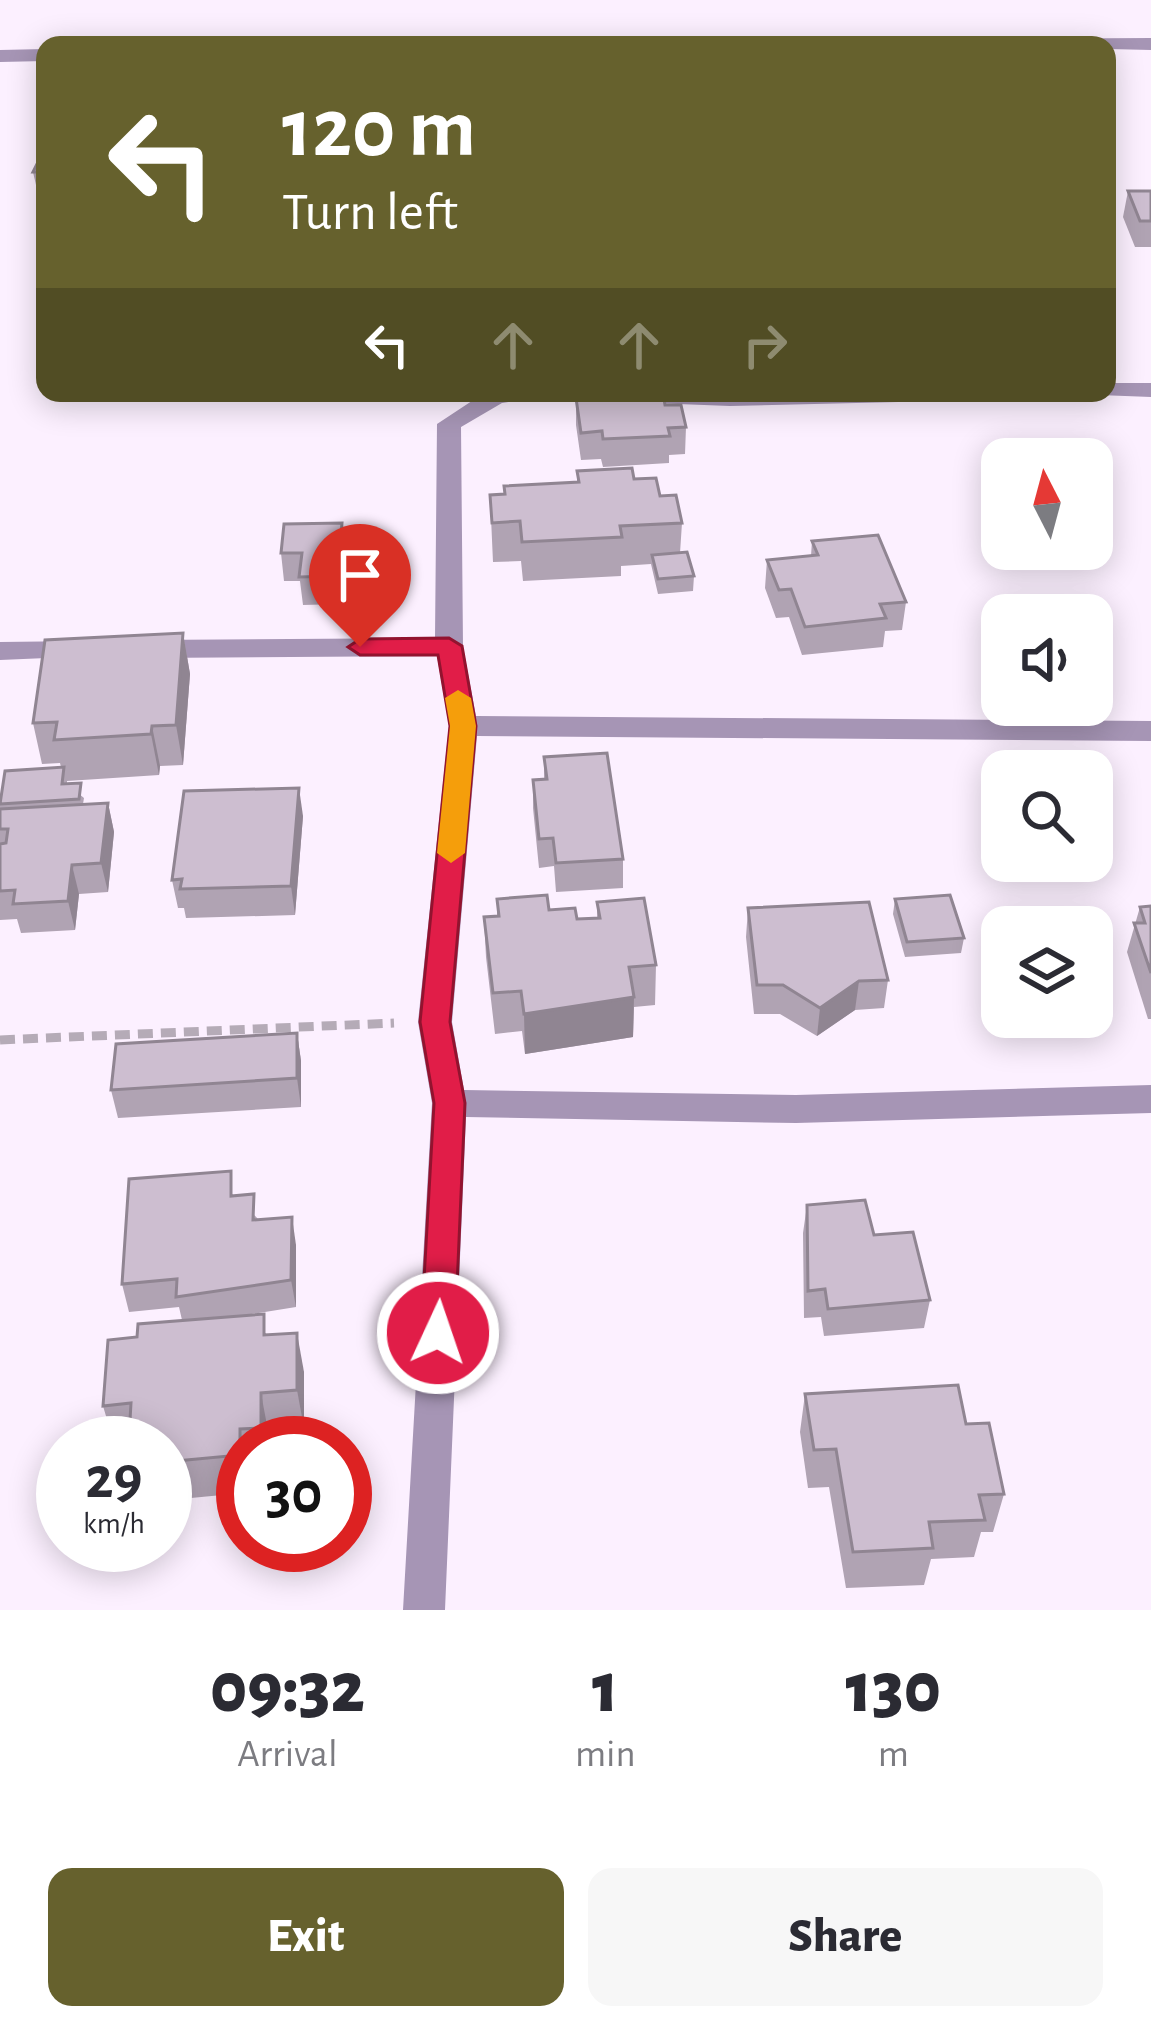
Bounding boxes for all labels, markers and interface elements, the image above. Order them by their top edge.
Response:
icon: left [84,84,240,240]
text: 120 m [282,88,476,172]
text: Turn left [282,186,458,240]
icon: left [354,312,420,378]
icon: ahead [480,312,546,378]
icon: ahead [606,312,672,378]
icon: right [732,312,798,378]
north arrow [981,438,1113,570]
map controls [981,438,1113,1038]
pin [309,524,411,647]
icon: arrive [327,542,393,608]
button: sound [981,594,1113,726]
button: search [981,750,1113,882]
button: layers [981,906,1113,1038]
position arrow [375,1270,501,1396]
speed limit sign: 30 [216,1416,372,1572]
text: 29 [85,1449,143,1509]
text: km/h [83,1509,145,1539]
text: 09:32 [210,1653,365,1725]
text: 1 [592,1653,619,1725]
text: 130 [846,1653,941,1725]
text: Arrival [237,1735,338,1774]
text: min [575,1735,636,1774]
text: m [878,1735,909,1774]
button: Exit [48,1868,564,2006]
button: Share [588,1868,1103,2006]

